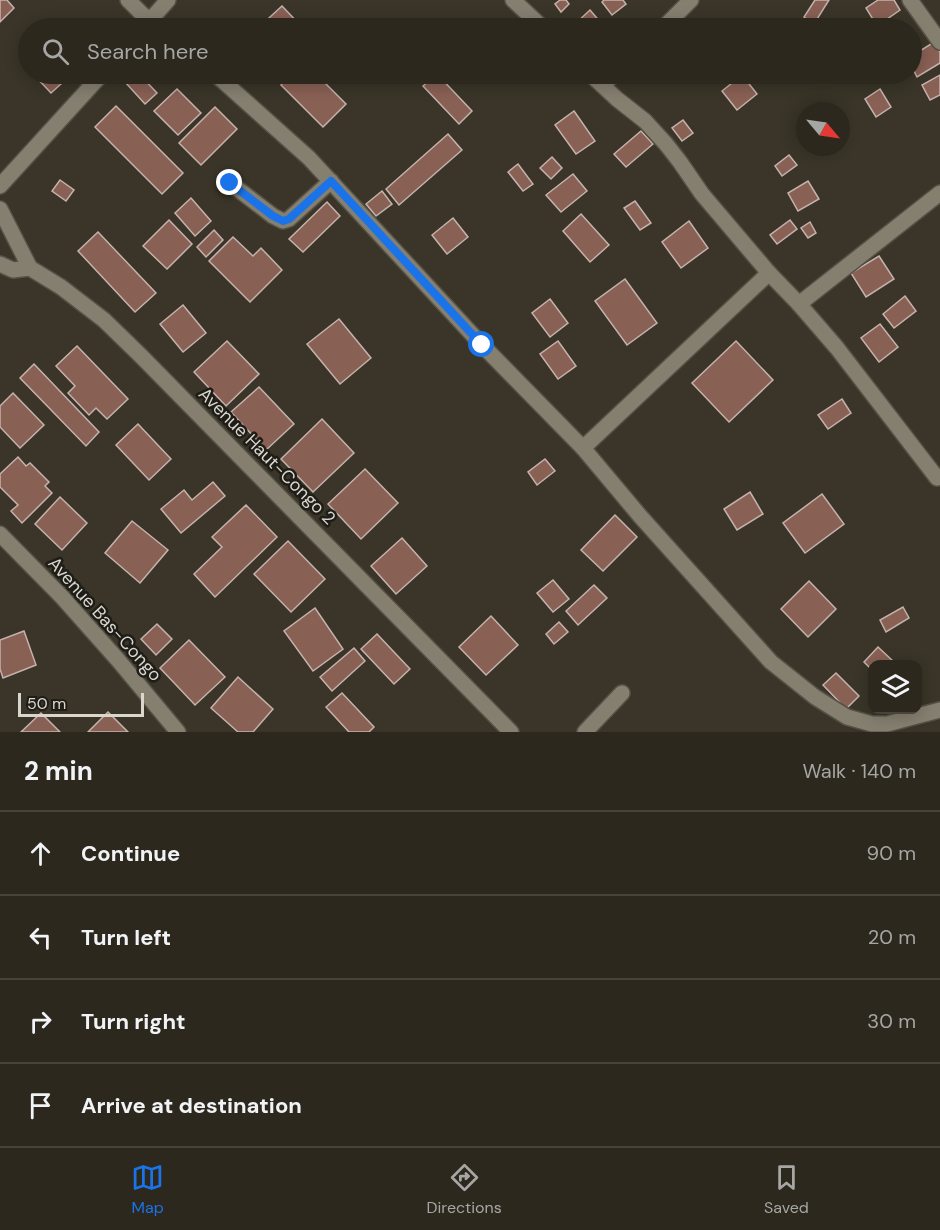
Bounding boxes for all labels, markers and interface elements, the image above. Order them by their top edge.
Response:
search box [18,18,922,84]
icon: search [39,35,72,68]
text: Search here [87,37,208,66]
north arrow [796,102,850,156]
route end [216,169,242,195]
route start [468,331,494,357]
street label: Avenue Haut-Congo 2 [193,382,341,530]
street label: Avenue Bas-Congo [43,552,167,686]
map controls [868,660,922,714]
button: layers [868,660,922,714]
scale bar [18,690,144,718]
text: 50 m [27,693,66,714]
text: 2 min [24,754,93,788]
text: Walk · 140 m [802,758,916,784]
icon: ahead [24,837,57,870]
text: Continue [81,839,180,868]
text: 90 m [867,840,916,866]
icon: left [24,921,57,954]
text: Turn left [81,923,171,952]
text: 20 m [868,924,916,950]
icon: right [24,1005,57,1038]
text: Turn right [81,1007,186,1036]
text: 30 m [867,1008,916,1034]
icon: arrive [24,1089,57,1122]
text: Arrive at destination [81,1091,302,1120]
tab: Map [131,1161,164,1218]
tab: Directions [426,1161,502,1218]
tab: Saved [764,1161,809,1218]

